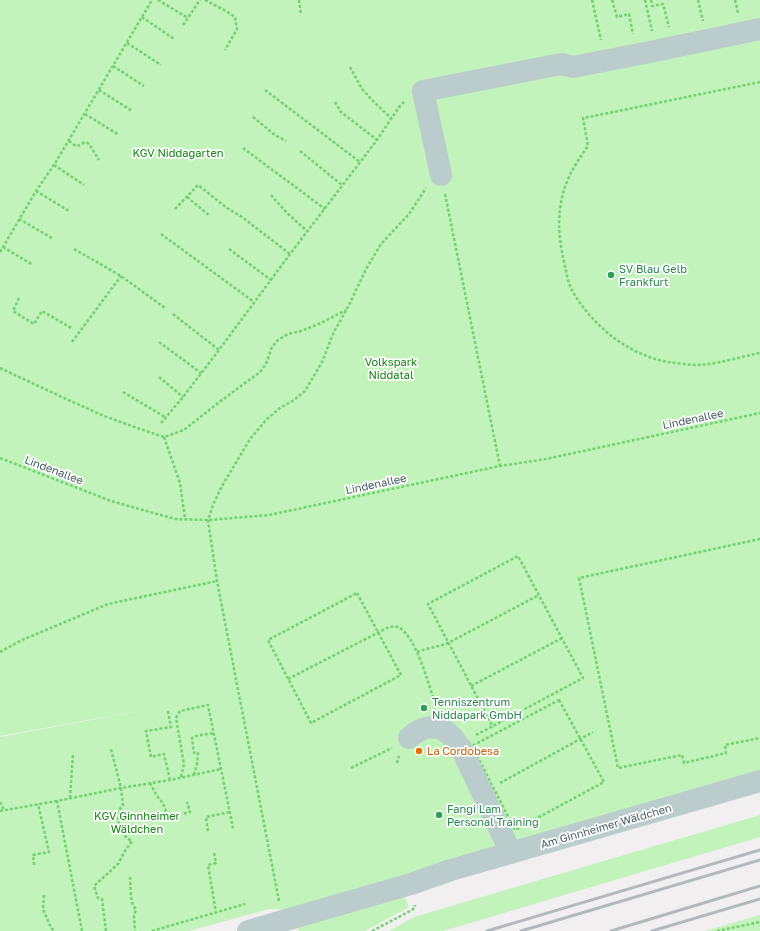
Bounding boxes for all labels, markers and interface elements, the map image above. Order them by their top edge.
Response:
park label: KGV Niddagarten [132,146,224,159]
place label: SV Blau Gelb Frankfurt [619,262,687,288]
marker: SV Blau Gelb Frankfurt [606,270,616,280]
park label: Volkspark Niddatal [365,355,417,381]
street label: Lindenallee [661,406,724,431]
street label: Lindenallee [23,452,85,487]
street label: Lindenallee [344,471,407,496]
place label: Tenniszentrum Niddapark GmbH [432,695,522,721]
marker: Tenniszentrum Niddapark GmbH [419,703,429,713]
place label: La Cordobesa [427,744,499,757]
marker: La Cordobesa [414,746,424,756]
street label: Am Ginnheimer Wäldchen [539,801,673,850]
place label: Fangi Lam Personal Training [447,802,539,828]
park label: KGV Ginnheimer Wäldchen [94,809,181,835]
marker: Fangi Lam Personal Training [434,810,444,820]

